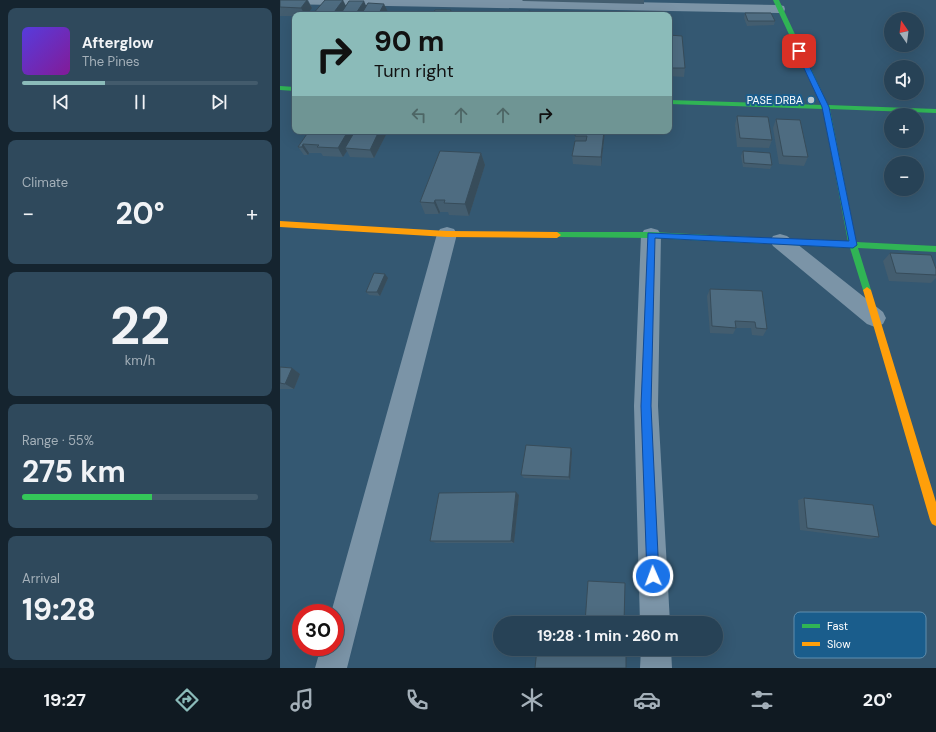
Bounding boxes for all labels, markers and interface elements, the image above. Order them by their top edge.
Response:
north arrow [884,12,924,52]
map controls [884,12,924,196]
text: 90 m [374,23,444,60]
icon: right [308,28,360,80]
text: Afterglow [82,33,154,53]
pin [782,34,816,68]
icon: arrive [788,40,810,62]
text: The Pines [82,53,140,70]
text: Turn right [374,59,454,83]
button: sound [884,60,924,100]
icon: previous [50,91,72,113]
icon: pause [129,91,151,113]
icon: next [208,91,230,113]
place label: PASE DRBA [747,93,803,107]
marker: PASE DRBA [806,95,816,105]
icon: left [408,104,430,126]
icon: ahead [450,104,472,126]
icon: ahead [492,104,514,126]
icon: right [534,104,556,126]
button: + [884,108,924,148]
button: − [884,156,924,196]
text: Climate [22,174,68,191]
text: 20° [115,194,165,233]
text: − [22,199,34,228]
text: + [246,199,258,228]
text: 22 [110,292,170,360]
text: km/h [125,352,155,369]
text: Range · 55% [22,432,94,449]
text: 275 km [22,452,126,491]
position arrow [632,555,674,597]
text: Arrival [22,570,60,587]
text: 19:28 [22,590,96,629]
speed limit sign: 30 [292,604,344,656]
legend [794,612,926,658]
text: Fast [827,619,848,633]
text: 19:28 · 1 min · 260 m [537,626,679,646]
text: Slow [827,637,851,651]
icon: directions [173,686,201,714]
icon: music [288,686,316,714]
icon: phone [403,686,431,714]
icon: climate [518,686,546,714]
icon: car [633,686,661,714]
icon: filters [748,686,776,714]
text: 19:27 [43,688,86,712]
text: 20° [863,688,892,712]

